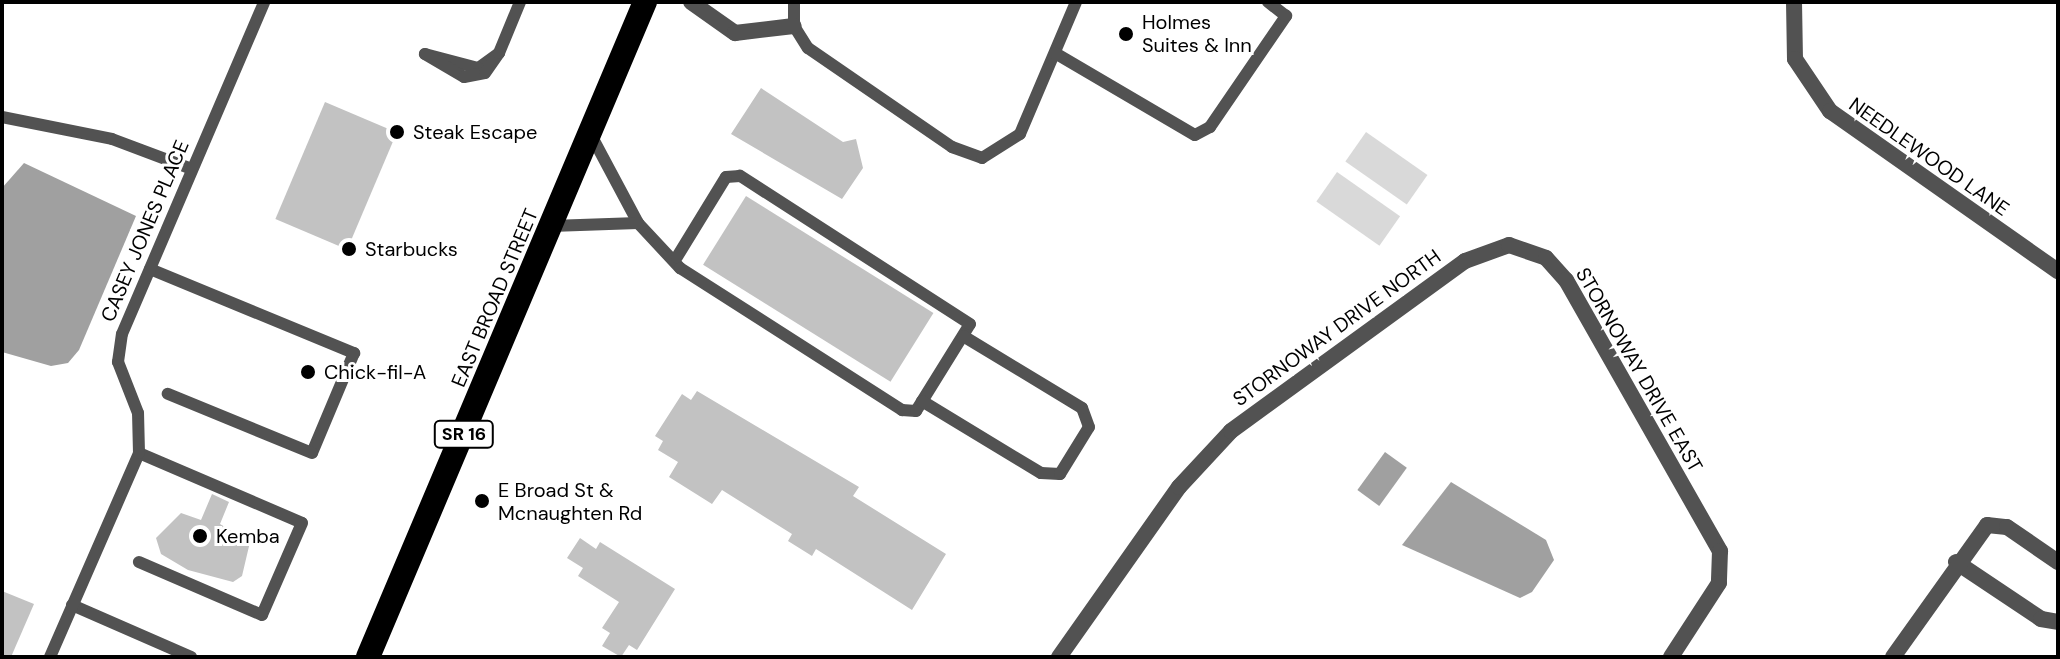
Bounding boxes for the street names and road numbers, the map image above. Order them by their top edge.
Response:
street label: NEEDLEWOOD LANE [1844,93,2014,221]
street label: CASEY JONES PLACE [96,137,194,325]
street label: EAST BROAD STREET [447,205,543,391]
street label: STORNOWAY DRIVE NORTH [1228,245,1446,411]
street label: STORNOWAY DRIVE EAST [1571,264,1707,476]
road number: SR 16 [432,420,496,448]

